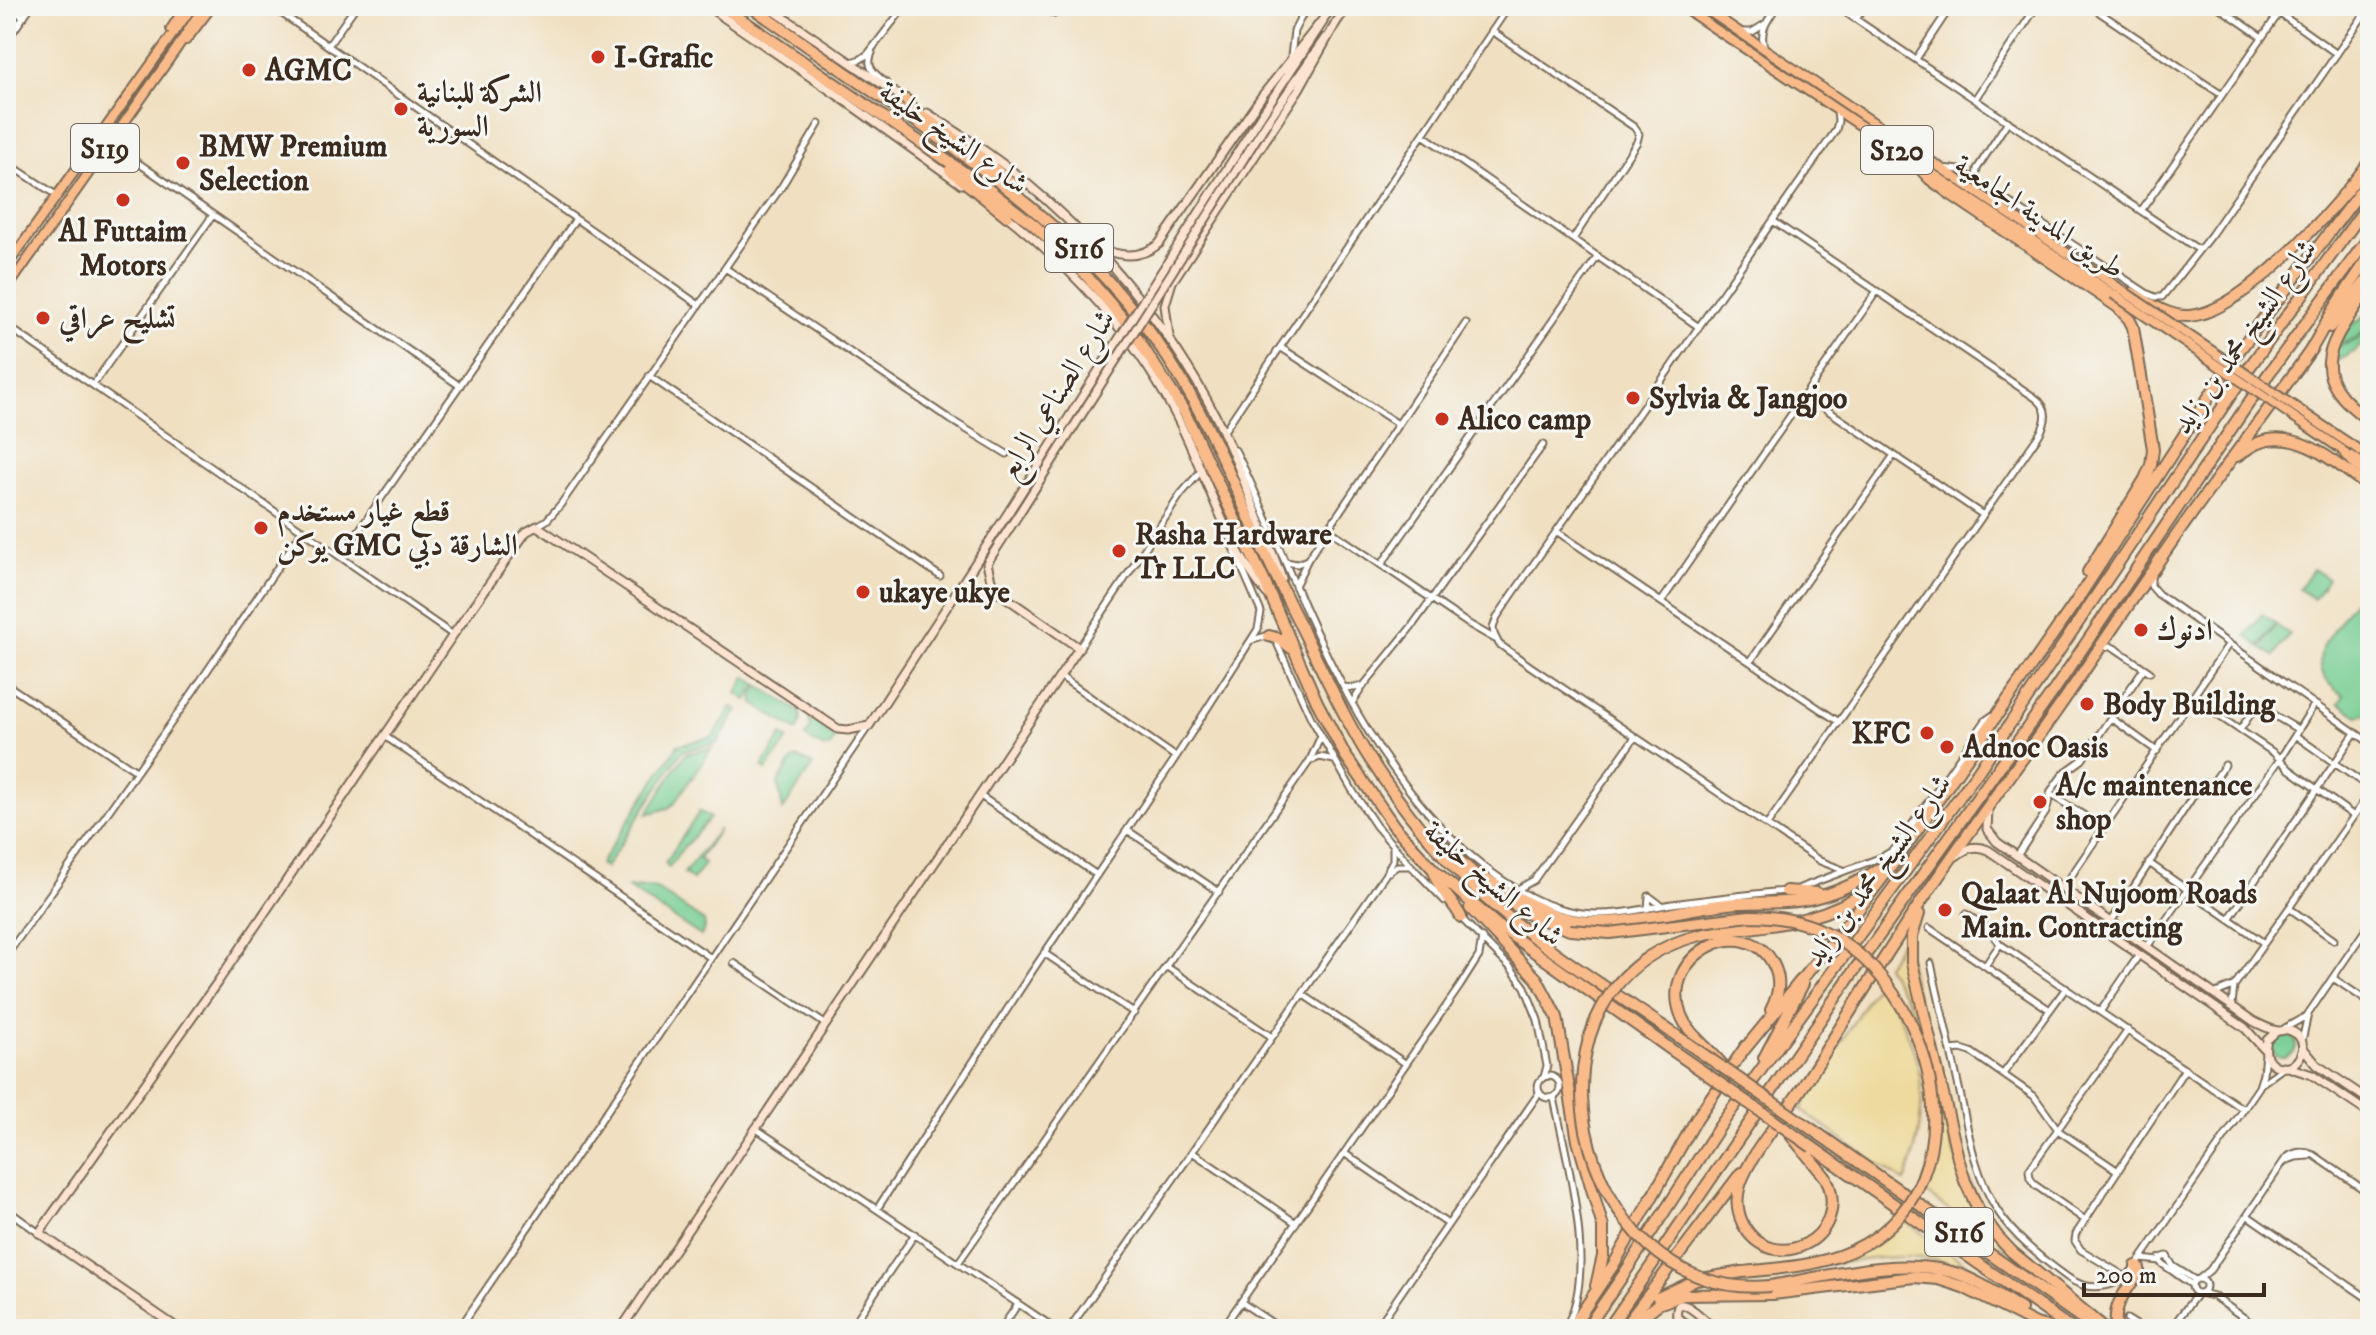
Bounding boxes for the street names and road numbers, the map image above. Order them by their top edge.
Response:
street label: شارع الشيخ خليفة [867,73,1035,209]
road number: S119 [71,124,139,172]
road number: S120 [1861,126,1933,174]
street label: طريق المدينة الجامعية [1947,147,2132,288]
road number: S116 [1045,224,1113,272]
street label: شارع الشيخ محمد بن زايد [2164,232,2332,446]
street label: شارع الصناعي الرابع [990,303,1130,490]
street label: شارع الشيخ محمد بن زايد [1796,767,1966,979]
street label: شارع الشيخ خليفة [1410,813,1571,961]
road number: S116 [1925,1208,1993,1256]

